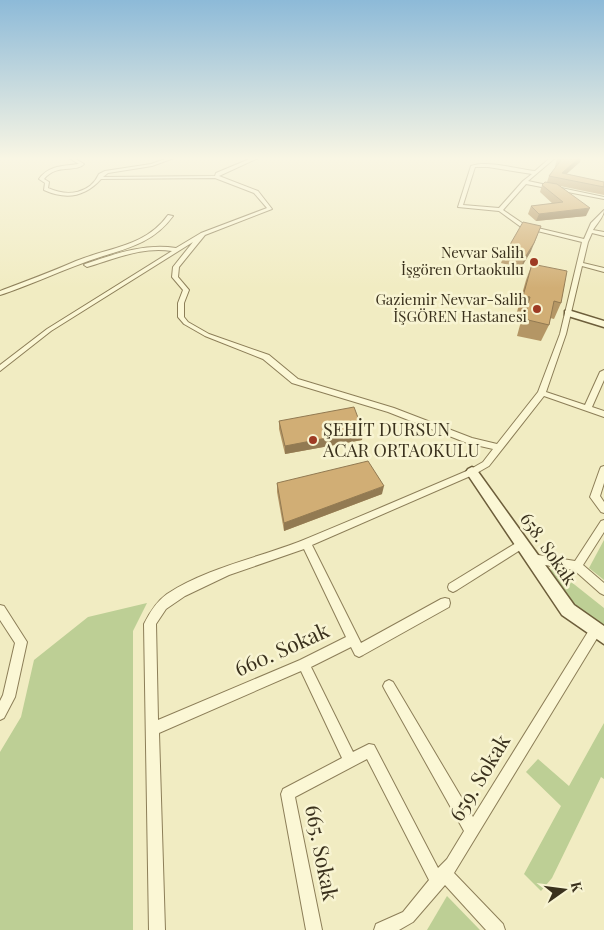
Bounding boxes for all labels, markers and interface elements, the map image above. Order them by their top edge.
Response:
place label: Nevvar Salih İşgören Ortaokulu [401,242,524,279]
marker: Nevvar Salih İşgören Ortaokulu [528,256,540,268]
place label: Gaziemir Nevvar-Salih İŞGÖREN Hastanesi [375,289,528,326]
marker: Gaziemir Nevvar-Salih İŞGÖREN Hastanesi [531,303,543,315]
place label: ŞEHİT DURSUN ACAR ORTAOKULU [322,417,480,462]
marker: ŞEHİT DURSUN ACAR ORTAOKULU [307,434,319,446]
street label: 658. Sokak [515,507,583,589]
street label: 660. Sokak [229,615,333,681]
street label: 659. Sokak [441,728,515,826]
street label: 665. Sokak [300,802,346,903]
north arrow [539,865,589,915]
text: K [567,880,588,895]

